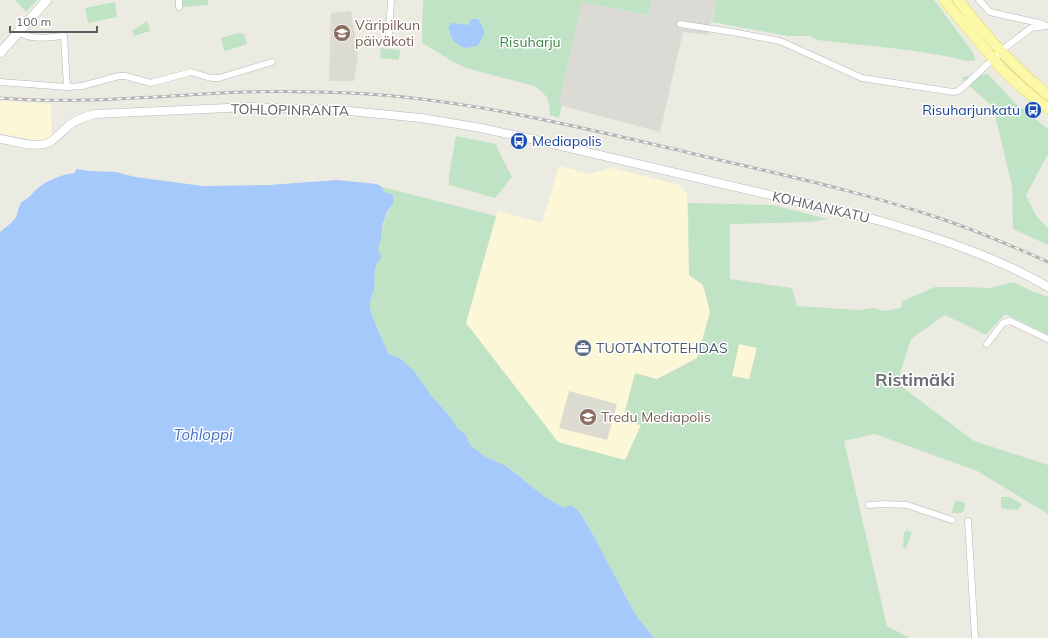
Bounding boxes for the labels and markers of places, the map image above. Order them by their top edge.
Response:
place label: Väripilkun päiväkoti [355,16,420,50]
school or university icon: Väripilkun päiväkoti [332,23,352,43]
bus stop icon: Risuharjunkatu [1023,100,1043,120]
place label: Risuharjunkatu [922,101,1020,119]
bus stop icon: Mediapolis [509,131,529,151]
place label: Mediapolis [532,132,602,150]
office icon: TUOTANTOTEHDAS [573,338,593,358]
place label: TUOTANTOTEHDAS [596,339,728,357]
school or university icon: Tredu Mediapolis [578,407,598,427]
place label: Tredu Mediapolis [601,408,711,426]

